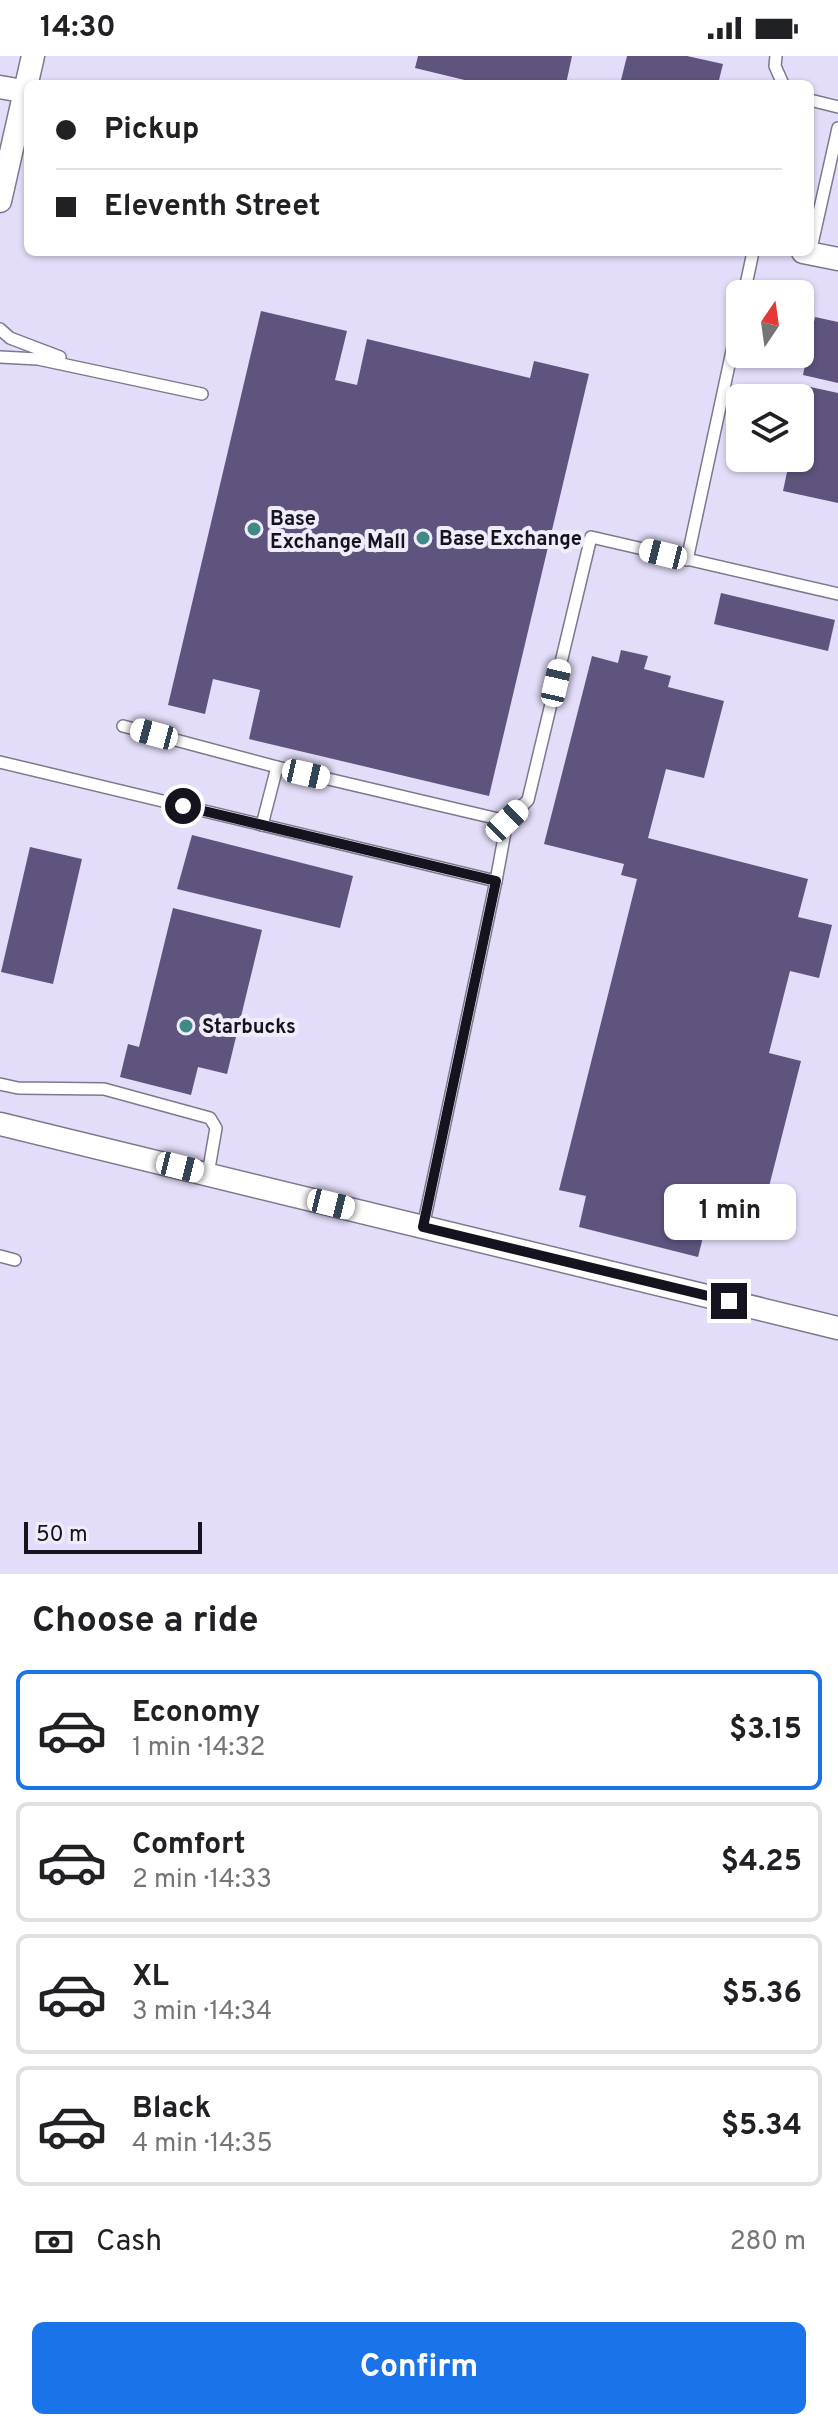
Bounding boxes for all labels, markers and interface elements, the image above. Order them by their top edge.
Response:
text: 14:30 [40,10,116,47]
text: Pickup [104,112,199,149]
text: Eleventh Street [104,189,320,226]
north arrow [726,280,814,368]
map controls [726,280,814,472]
button: layers [726,384,814,472]
place label: Base Exchange Mall [270,507,406,556]
marker: Base Exchange Mall [245,520,263,538]
place label: Base Exchange [439,527,582,553]
marker: Base Exchange [414,529,432,547]
car [637,537,689,571]
car [539,657,573,709]
car [128,716,180,752]
car [280,757,332,791]
route start [165,788,201,824]
car [481,796,533,846]
place label: Starbucks [202,1015,296,1041]
marker: Starbucks [177,1017,195,1035]
car [154,1150,206,1184]
callout: 1 min [663,1185,795,1241]
car [305,1187,357,1221]
text: 1 min [699,1195,761,1228]
route end [711,1283,747,1319]
scale bar [24,1518,202,1554]
text: 50 m [36,1522,88,1549]
text: Choose a ride [32,1599,258,1645]
icon: car [36,1694,108,1766]
text: Economy [132,1695,260,1732]
text: $3.15 [729,1712,802,1749]
text: 1 min · 14:32 [132,1732,266,1765]
icon: car [36,1826,108,1898]
text: Comfort [132,1827,245,1864]
text: $4.25 [721,1844,802,1881]
text: 2 min · 14:33 [132,1864,272,1897]
icon: car [36,1958,108,2030]
text: XL [132,1959,169,1996]
text: $5.36 [722,1976,802,2013]
text: 3 min · 14:34 [132,1996,272,2029]
icon: car [36,2090,108,2162]
text: Black [132,2091,211,2128]
text: $5.34 [721,2108,802,2145]
text: 4 min · 14:35 [132,2128,273,2161]
icon: cash [32,2220,76,2264]
text: Cash [96,2224,162,2261]
text: 280 m [730,2226,806,2259]
button: Confirm [32,2322,806,2414]

